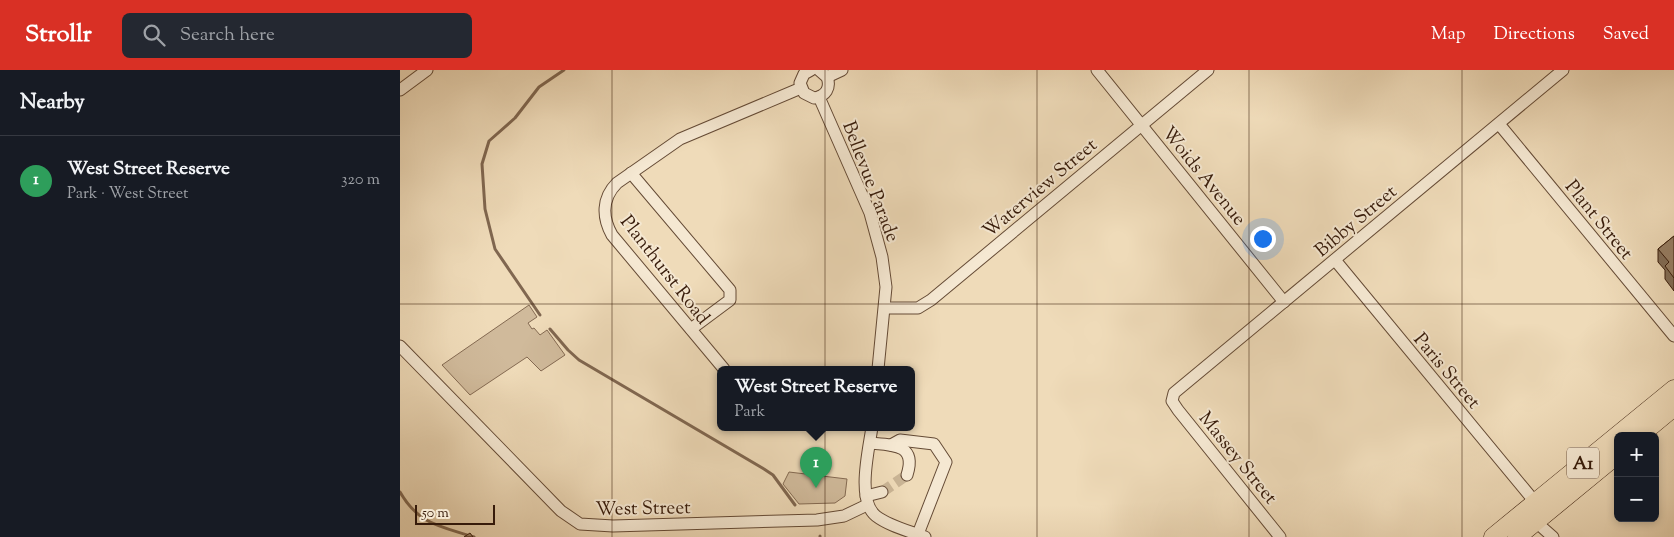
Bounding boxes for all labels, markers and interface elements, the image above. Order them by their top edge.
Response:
search box [122,13,472,58]
text: Strollr [25,18,92,52]
icon: search [140,21,168,49]
text: Search here [180,22,275,49]
text: Map [1431,22,1466,48]
text: Directions [1494,22,1575,48]
text: Saved [1603,22,1649,48]
text: Nearby [20,88,85,118]
street label: Bellevue Parade [834,118,905,246]
street label: Woids Avenue [1155,121,1252,232]
street label: Waterview Street [977,133,1104,245]
text: West Street Reserve [67,156,230,183]
text: 1 [33,169,39,192]
text: 320 m [341,169,380,192]
street label: Plant Street [1558,175,1639,267]
street label: Bibby Street [1310,179,1404,264]
text: Park · West Street [67,183,189,206]
street label: Planthurst Road [613,210,715,331]
your location [1250,226,1276,252]
street label: Paris Street [1406,328,1486,416]
popup [717,366,915,431]
text: West Street Reserve [735,374,897,401]
text: Park [735,401,765,424]
street label: Massey Street [1191,406,1283,511]
map controls [1614,432,1659,522]
button: + [1614,432,1659,477]
pin: 1 [800,447,832,488]
road number: A1 [1567,448,1599,478]
button: − [1614,477,1659,522]
street label: West Street [595,495,691,524]
scale bar [415,502,495,525]
text: 50 m [422,504,449,524]

